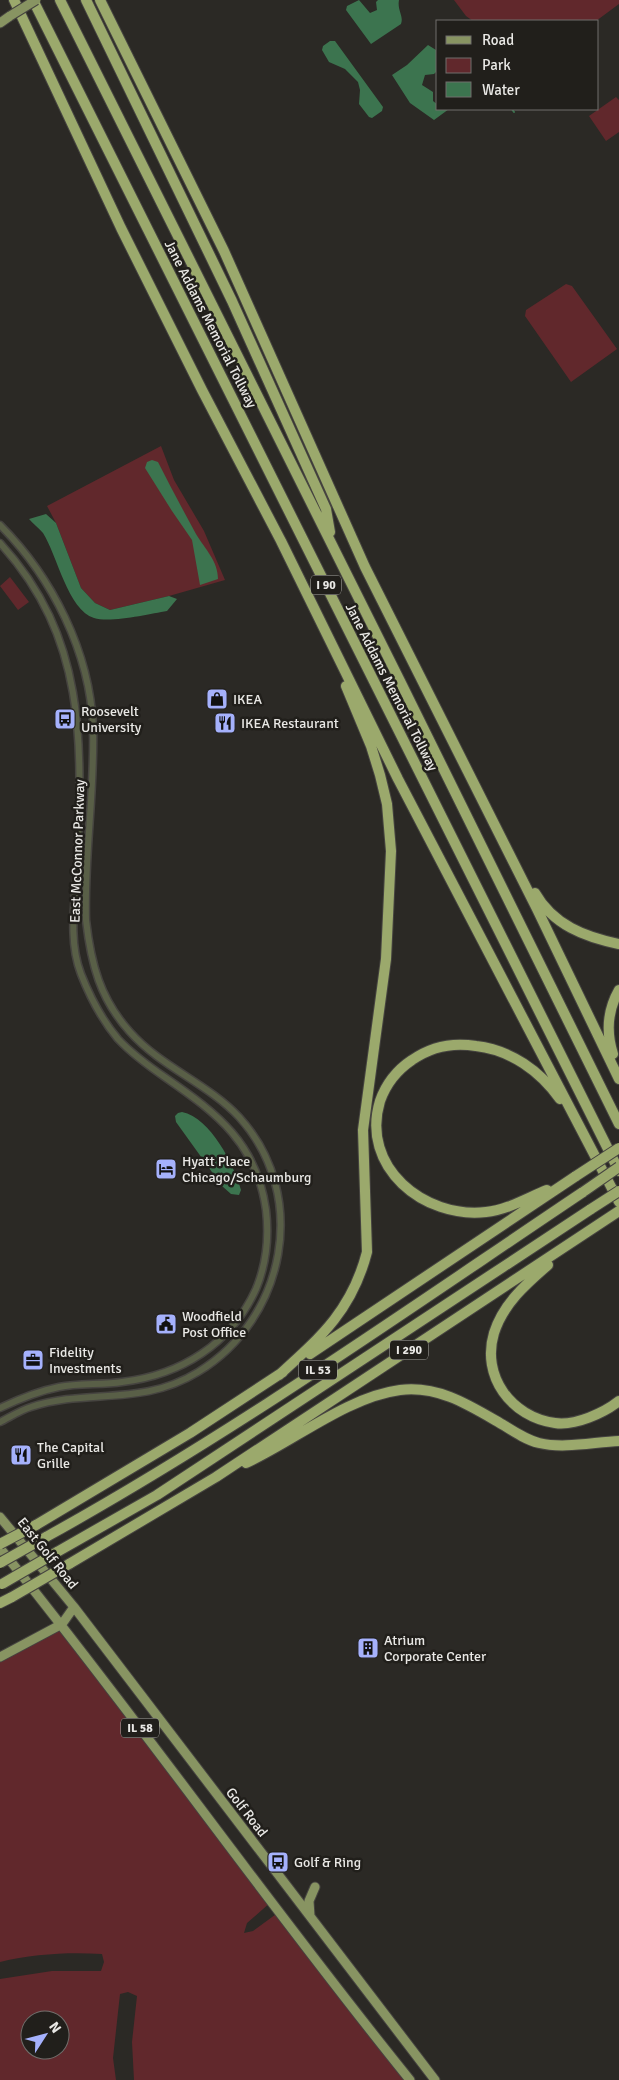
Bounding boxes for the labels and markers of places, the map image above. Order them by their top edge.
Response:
shop icon: IKEA [205,687,229,711]
place label: IKEA [233,691,262,708]
place label: Roosevelt University [81,703,142,736]
bus stop icon: Roosevelt University [53,707,77,731]
restaurant icon: IKEA Restaurant [213,711,237,735]
place label: IKEA Restaurant [241,715,339,732]
place label: Hyatt Place Chicago/Schaumburg [182,1153,311,1186]
hotel icon: Hyatt Place Chicago/Schaumburg [154,1157,178,1181]
place label: Woodfield Post Office [182,1308,246,1341]
public building icon: Woodfield Post Office [154,1312,178,1336]
place label: Fidelity Investments [49,1344,122,1377]
office icon: Fidelity Investments [21,1348,45,1372]
place label: The Capital Grille [37,1439,104,1472]
restaurant icon: The Capital Grille [9,1443,33,1467]
place label: Atrium Corporate Center [384,1632,487,1665]
building icon: Atrium Corporate Center [356,1636,380,1660]
bus stop icon: Golf & Ring [266,1850,290,1874]
place label: Golf & Ring [294,1854,361,1871]

